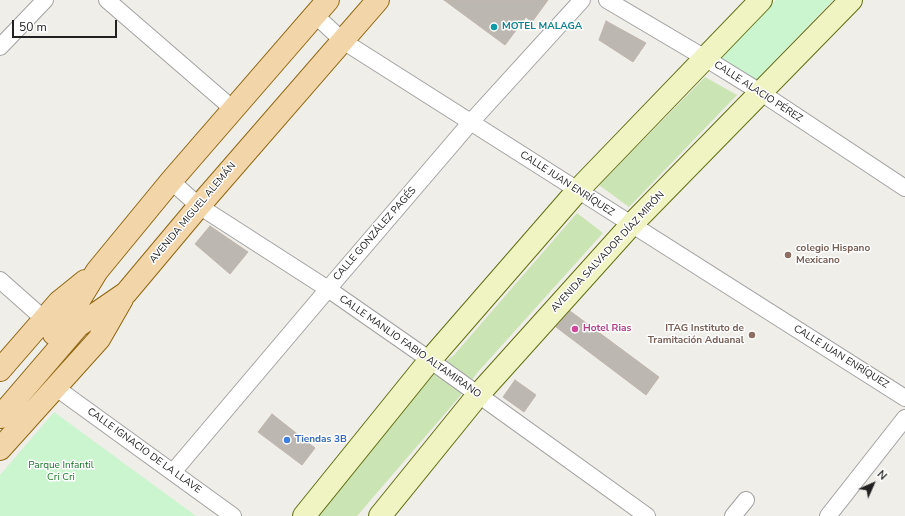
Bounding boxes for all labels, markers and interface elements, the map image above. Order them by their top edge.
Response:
scale bar [14,12,119,38]
text: 50 m [19,19,47,35]
place label: MOTEL MALAGA [502,21,582,33]
marker: MOTEL MALAGA [489,22,499,32]
street label: CALLE ALACIO PÉREZ [712,59,804,125]
street label: CALLE JUAN ENRÍQUEZ [518,149,616,219]
street label: AVENIDA MIGUEL ALEMÁN [147,160,239,266]
street label: CALLE GONZÁLEZ PAGÉS [331,185,419,283]
street label: AVENIDA SALVADOR DÍAZ MIRÓN [549,189,667,315]
place label: colegio Hispano Mexicano [796,243,870,266]
marker: colegio Hispano Mexicano [783,250,793,260]
street label: CALLE MANLIO FABIO ALTAMIRANO [337,293,483,401]
place label: Hotel Rias [583,323,631,335]
place label: ITAG Instituto de Tramitación Aduanal [648,323,744,346]
street label: CALLE JUAN ENRÍQUEZ [791,323,891,391]
marker: Hotel Rias [570,324,580,334]
marker: ITAG Instituto de Tramitación Aduanal [747,330,757,340]
street label: CALLE IGNACIO DE LA LLAVE [85,406,203,496]
place label: Tiendas 3B [295,434,347,446]
marker: Tiendas 3B [282,435,292,445]
park label: Parque Infantil Cri Cri [28,460,94,484]
north arrow [853,464,893,504]
text: N [874,467,890,483]

